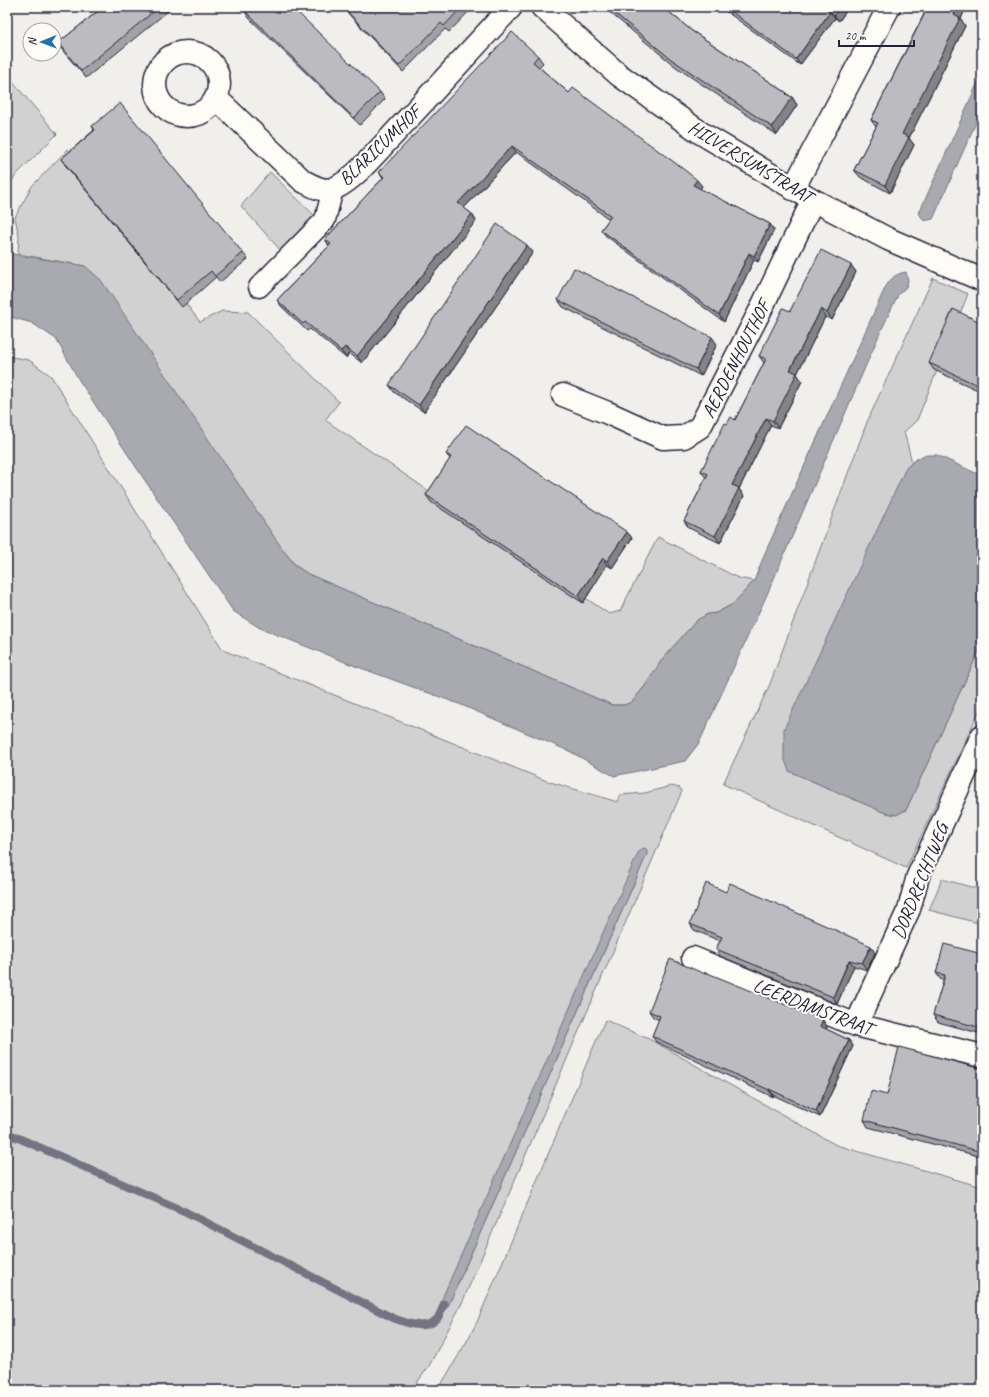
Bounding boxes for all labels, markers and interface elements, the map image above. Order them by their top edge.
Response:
north arrow [22,22,62,62]
scale bar [839,22,914,48]
text: 20 m [845,28,867,44]
text: N [25,36,39,46]
street label: BLARICUMHOF [334,98,429,191]
street label: HILVERSUMSTRAAT [684,115,821,211]
street label: AERDENHOUTHOF [696,293,778,422]
street label: DORDRECHTWEG [886,818,955,942]
street label: LEERDAMSTRAAT [750,973,880,1042]

